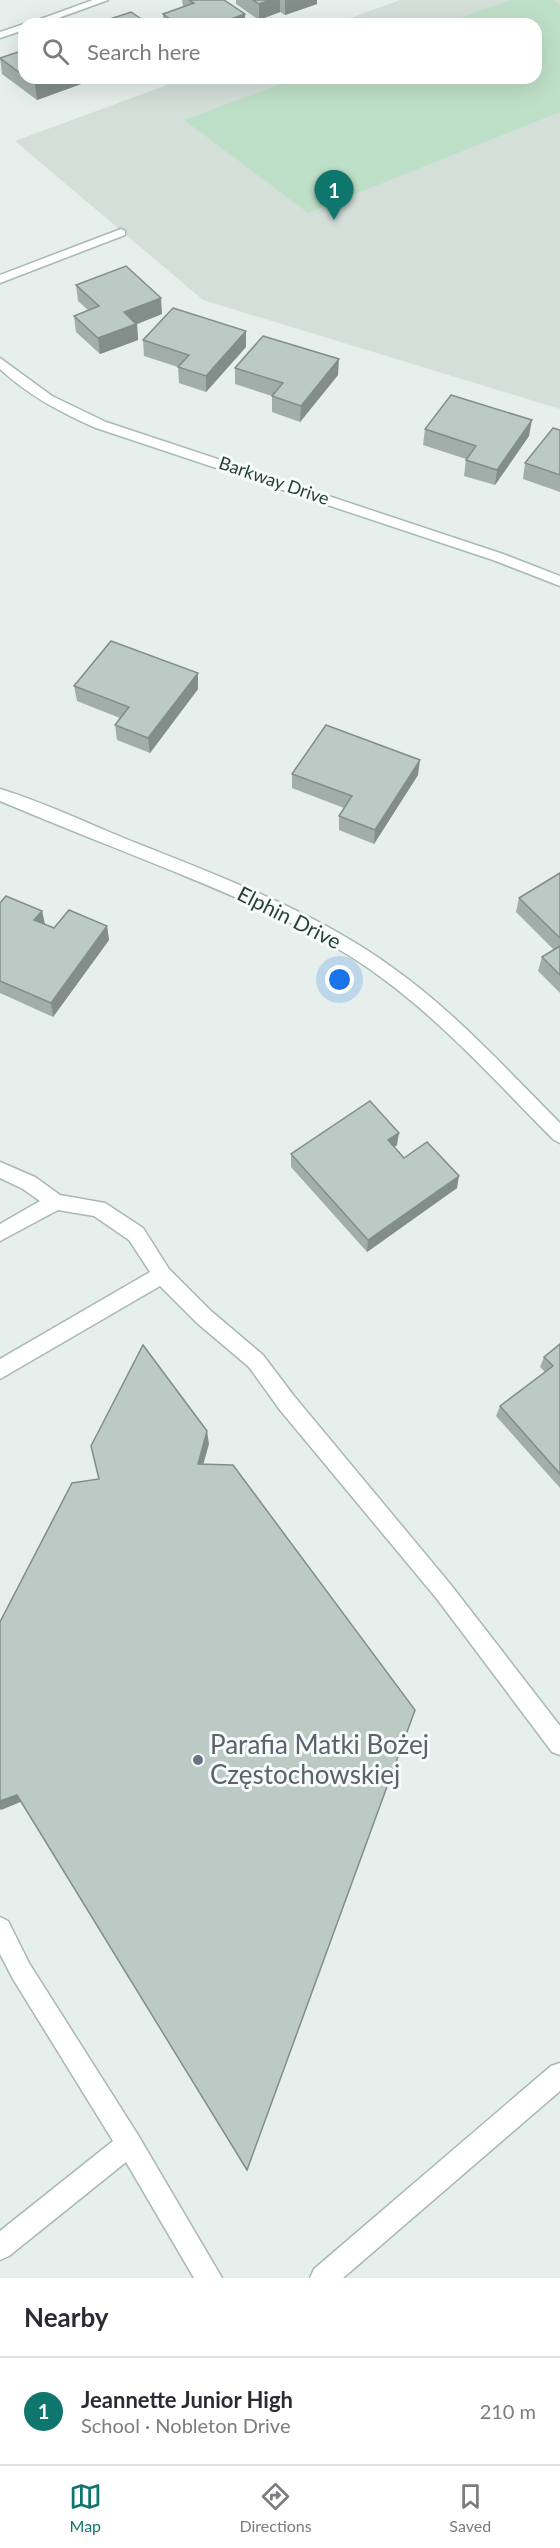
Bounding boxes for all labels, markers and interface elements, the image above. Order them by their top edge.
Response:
search box [18,18,542,84]
icon: search [39,35,72,68]
text: Search here [87,38,200,65]
pin: 1 [314,170,354,220]
street label: Barkway Drive [216,451,332,509]
street label: Elphin Drive [234,880,346,953]
your location [325,965,354,994]
place label: Parafia Matki Bożej Częstochowskiej [210,1728,429,1790]
marker: Parafia Matki Bożej Częstochowskiej [191,1753,205,1767]
text: Nearby [24,2301,109,2333]
text: Jeannette Junior High [81,2386,293,2413]
text: 1 [38,2399,49,2423]
text: 210 m [480,2399,536,2423]
text: School · Nobleton Drive [81,2413,290,2437]
tab: Map [69,2480,102,2535]
tab: Directions [239,2480,312,2535]
tab: Saved [449,2480,491,2535]

